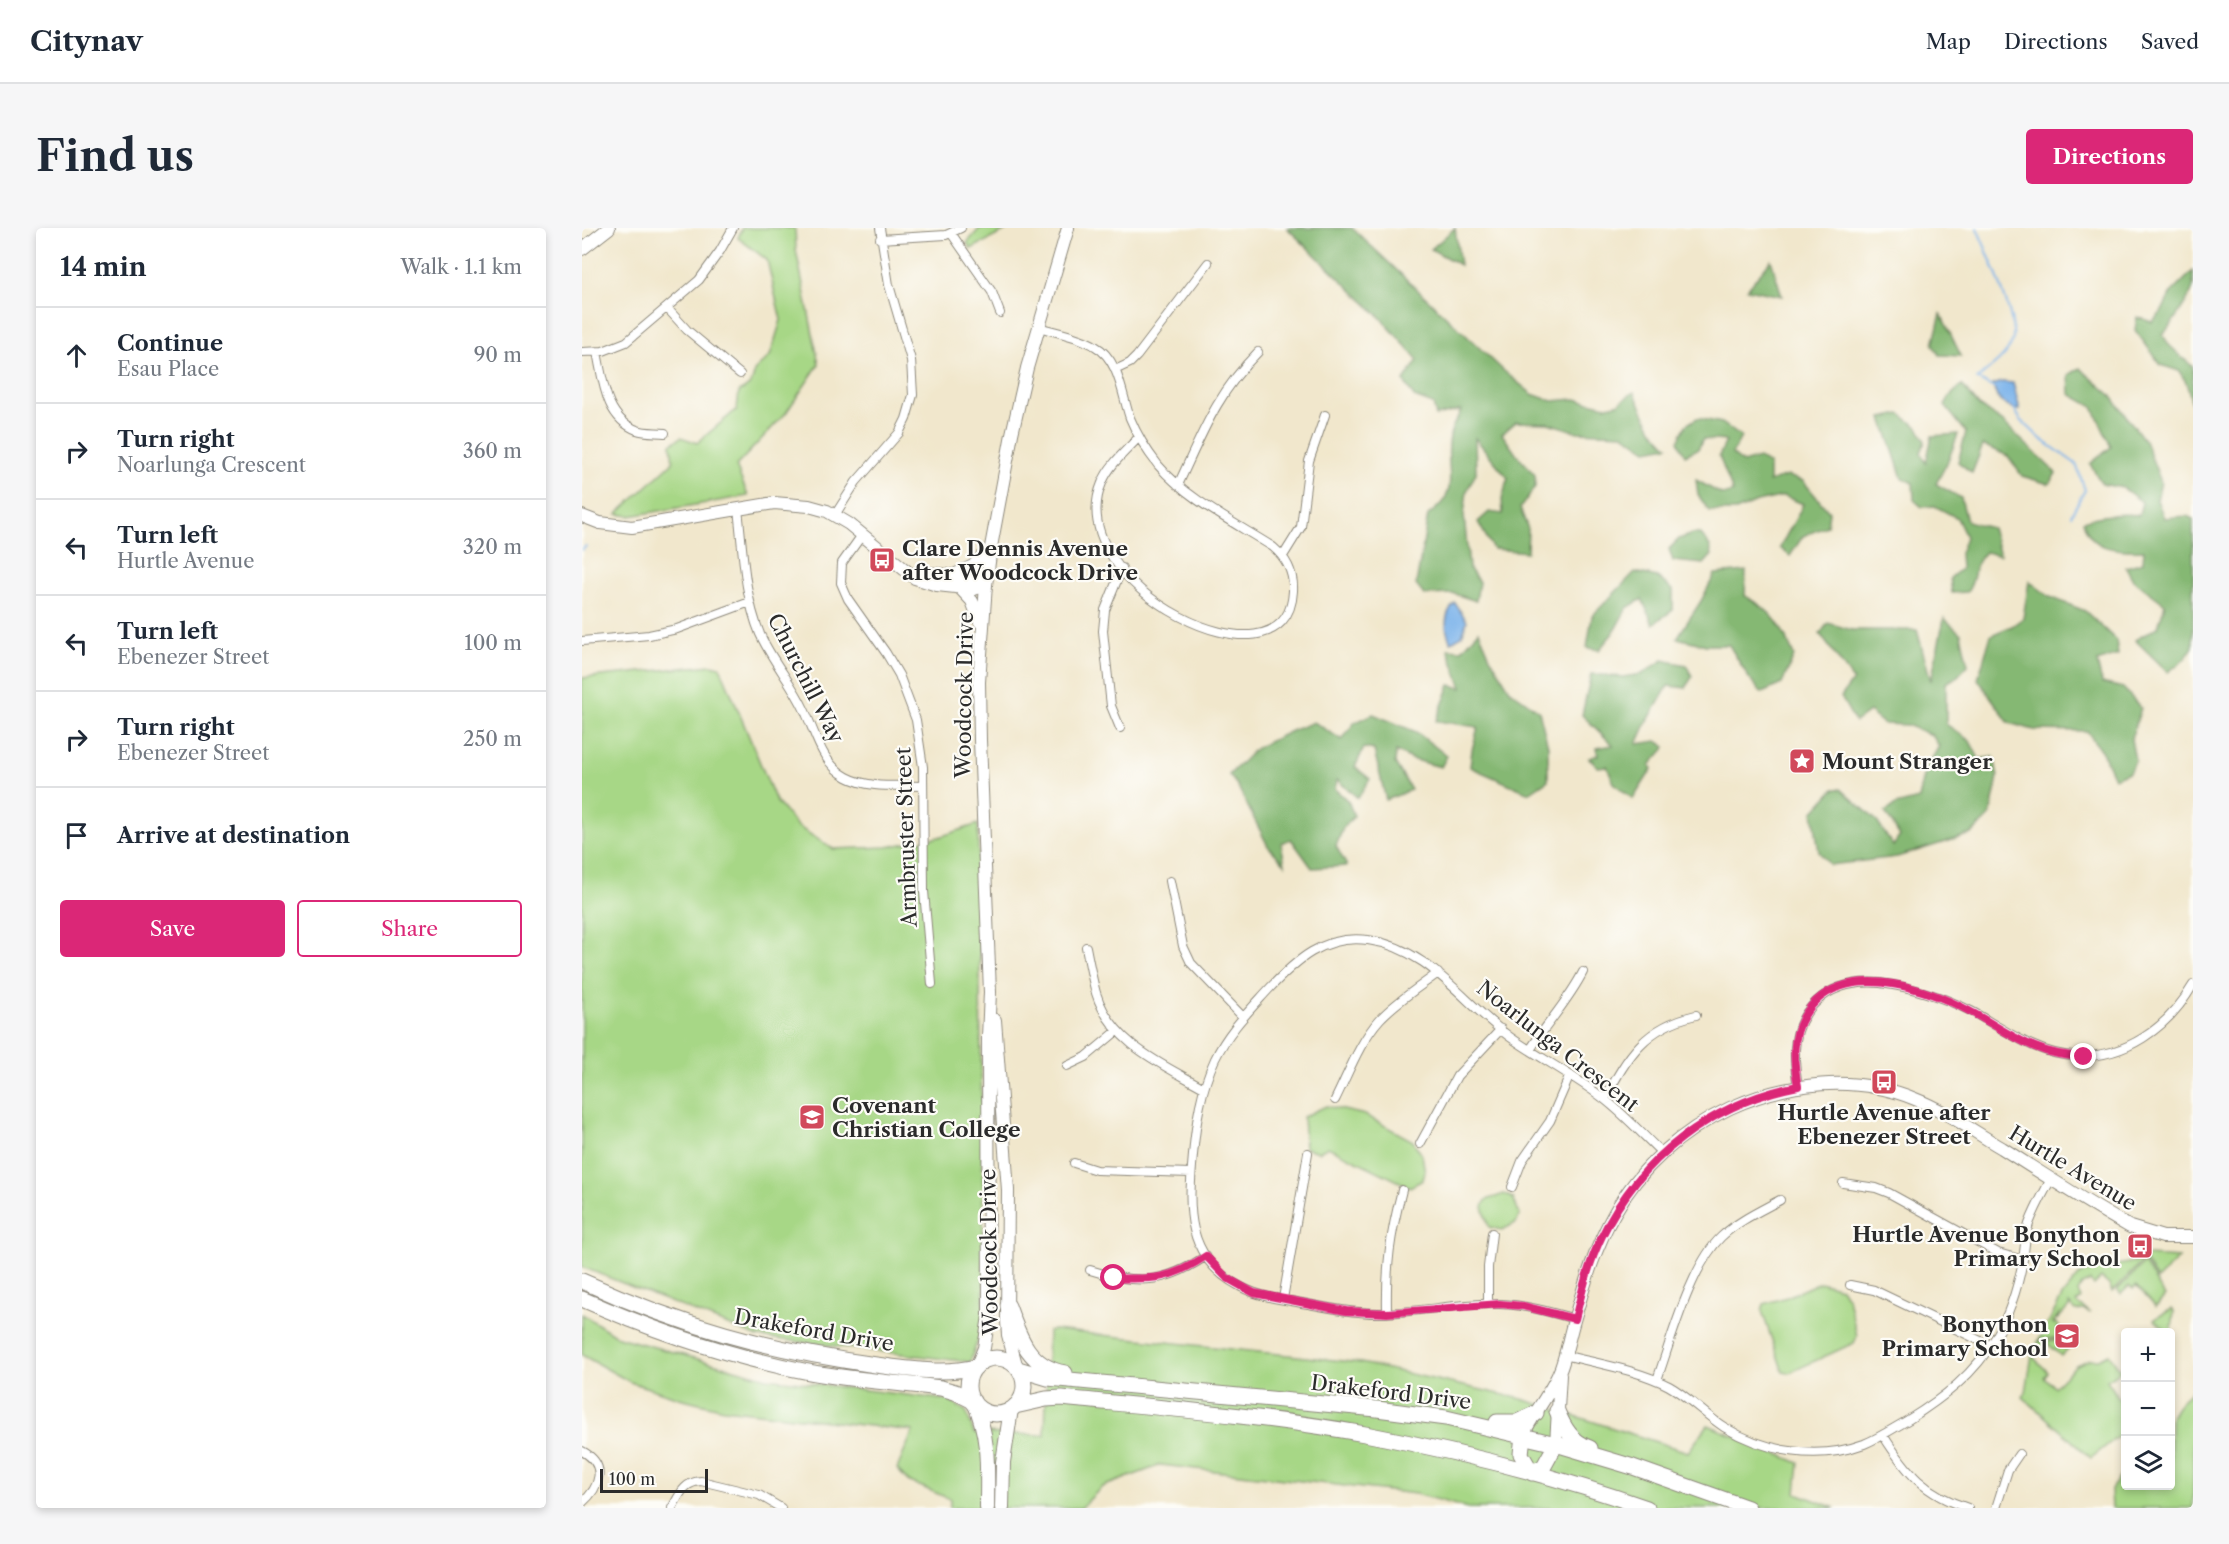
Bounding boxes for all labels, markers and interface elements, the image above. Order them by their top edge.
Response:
text: Citynav [30,24,143,58]
text: Map [1926,29,1971,54]
text: Directions [2004,29,2108,54]
text: Saved [2141,29,2199,54]
button: Directions [2026,129,2193,184]
text: Find us [36,130,194,182]
text: 14 min [60,251,147,283]
text: Walk · 1.1 km [400,255,522,279]
text: Continue [117,330,223,357]
icon: ahead [60,339,93,372]
text: 90 m [474,343,522,367]
text: Esau Place [117,357,219,381]
text: Turn right [117,426,235,453]
icon: right [60,435,93,468]
text: 360 m [463,439,522,463]
text: Noarlunga Crescent [117,453,306,477]
text: Turn left [117,522,218,549]
icon: left [60,531,93,564]
text: 320 m [463,535,522,559]
place label: Clare Dennis Avenue after Woodcock Drive [902,536,1138,585]
bus stop icon: Clare Dennis Avenue after Woodcock Drive [867,545,897,575]
text: Hurtle Avenue [117,549,254,573]
street label: Churchill Way [763,609,850,747]
street label: Woodcock Drive [950,612,978,779]
text: Turn left [117,618,218,645]
icon: left [60,627,93,660]
text: 100 m [464,631,522,655]
text: Ebenezer Street [117,645,269,669]
text: Turn right [117,714,235,741]
icon: right [60,723,93,756]
text: 250 m [463,727,522,751]
text: Ebenezer Street [117,741,269,765]
street label: Armbruster Street [890,746,922,928]
place icon: Mount Stranger [1787,746,1817,776]
place label: Mount Stranger [1822,749,1993,774]
icon: arrive [60,819,93,852]
text: Arrive at destination [117,822,350,849]
button: Save [60,900,285,957]
button: Share [297,900,522,957]
street label: Noarlunga Crescent [1472,975,1644,1117]
route end [2070,1043,2096,1069]
bus stop icon: Hurtle Avenue after Ebenezer Street [1869,1067,1899,1097]
place label: Covenant Christian College [832,1093,1021,1142]
place label: Hurtle Avenue after Ebenezer Street [1777,1100,1991,1149]
school or university icon: Covenant Christian College [797,1102,827,1132]
street label: Hurtle Avenue [2005,1120,2141,1216]
street label: Woodcock Drive [975,1169,1003,1336]
place label: Hurtle Avenue Bonython Primary School [1852,1222,2121,1271]
bus stop icon: Hurtle Avenue Bonython Primary School [2125,1231,2155,1261]
route start [1100,1264,1126,1290]
street label: Drakeford Drive [732,1304,896,1356]
place label: Bonython Primary School [1881,1312,2049,1361]
school or university icon: Bonython Primary School [2052,1321,2082,1351]
map controls [2121,1328,2175,1490]
button: + [2121,1328,2175,1382]
street label: Drakeford Drive [1309,1370,1473,1414]
button: − [2121,1382,2175,1436]
button: layers [2121,1436,2175,1490]
scale bar [600,1466,708,1494]
text: 100 m [609,1469,655,1489]

